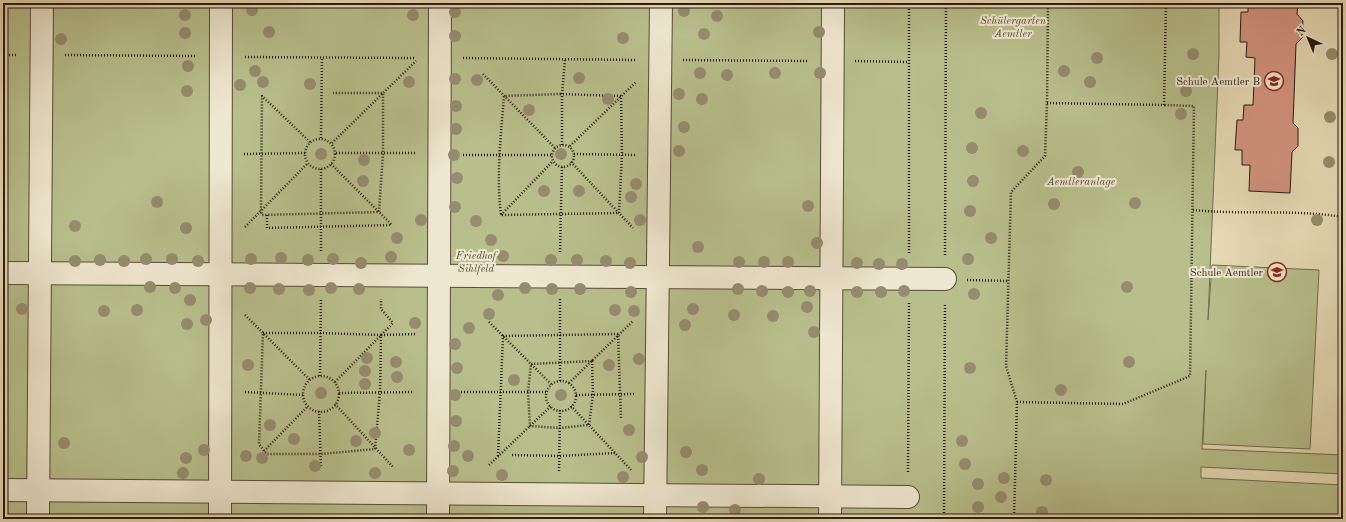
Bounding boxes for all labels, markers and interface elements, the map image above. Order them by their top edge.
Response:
park label: Schülergarten Aemtler [980,16,1047,40]
north arrow [1288,18,1328,58]
text: N [1295,25,1309,39]
school or university icon: Schule Aemtler B [1263,70,1285,92]
place label: Schule Aemtler B [1176,77,1260,88]
park label: Aemtleranlage [1046,177,1116,188]
park label: Friedhof Sihlfeld [455,251,499,275]
school or university icon: Schule Aemtler [1266,261,1288,283]
place label: Schule Aemtler [1190,268,1263,279]

